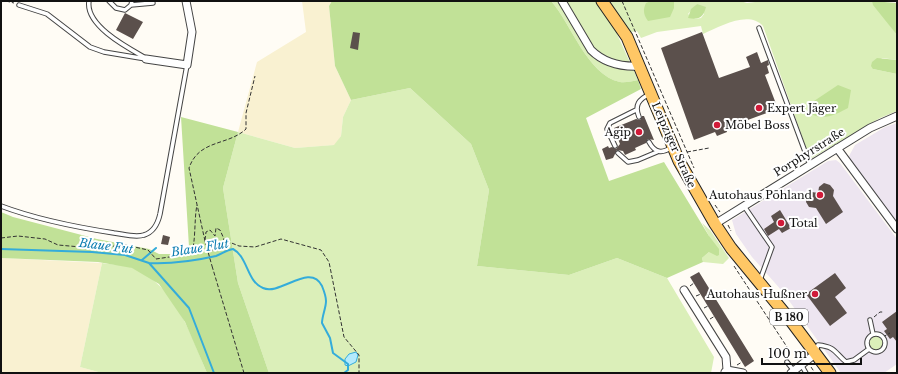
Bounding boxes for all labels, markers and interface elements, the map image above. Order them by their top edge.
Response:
street label: Leipziger Straße [649,100,699,190]
place label: Expert Jäger [767,101,837,115]
marker: Expert Jäger [754,103,764,113]
place label: Möbel Boss [725,118,790,132]
marker: Möbel Boss [712,120,722,130]
place label: Agip [604,125,631,139]
street label: Porphyrstraße [771,125,847,179]
marker: Agip [634,127,644,137]
place label: Autohaus Pöhland [708,188,813,202]
marker: Autohaus Pöhland [815,190,825,200]
place label: Total [789,216,818,230]
marker: Total [776,218,786,228]
water label: Blaue Fut [77,235,135,256]
water label: Blaue Flut [169,235,230,260]
place label: Autohaus Hußner [706,287,808,301]
marker: Autohaus Hußner [810,289,820,299]
road number: B 180 [770,309,808,325]
scale bar [762,340,861,366]
text: 100 m [768,346,807,361]

